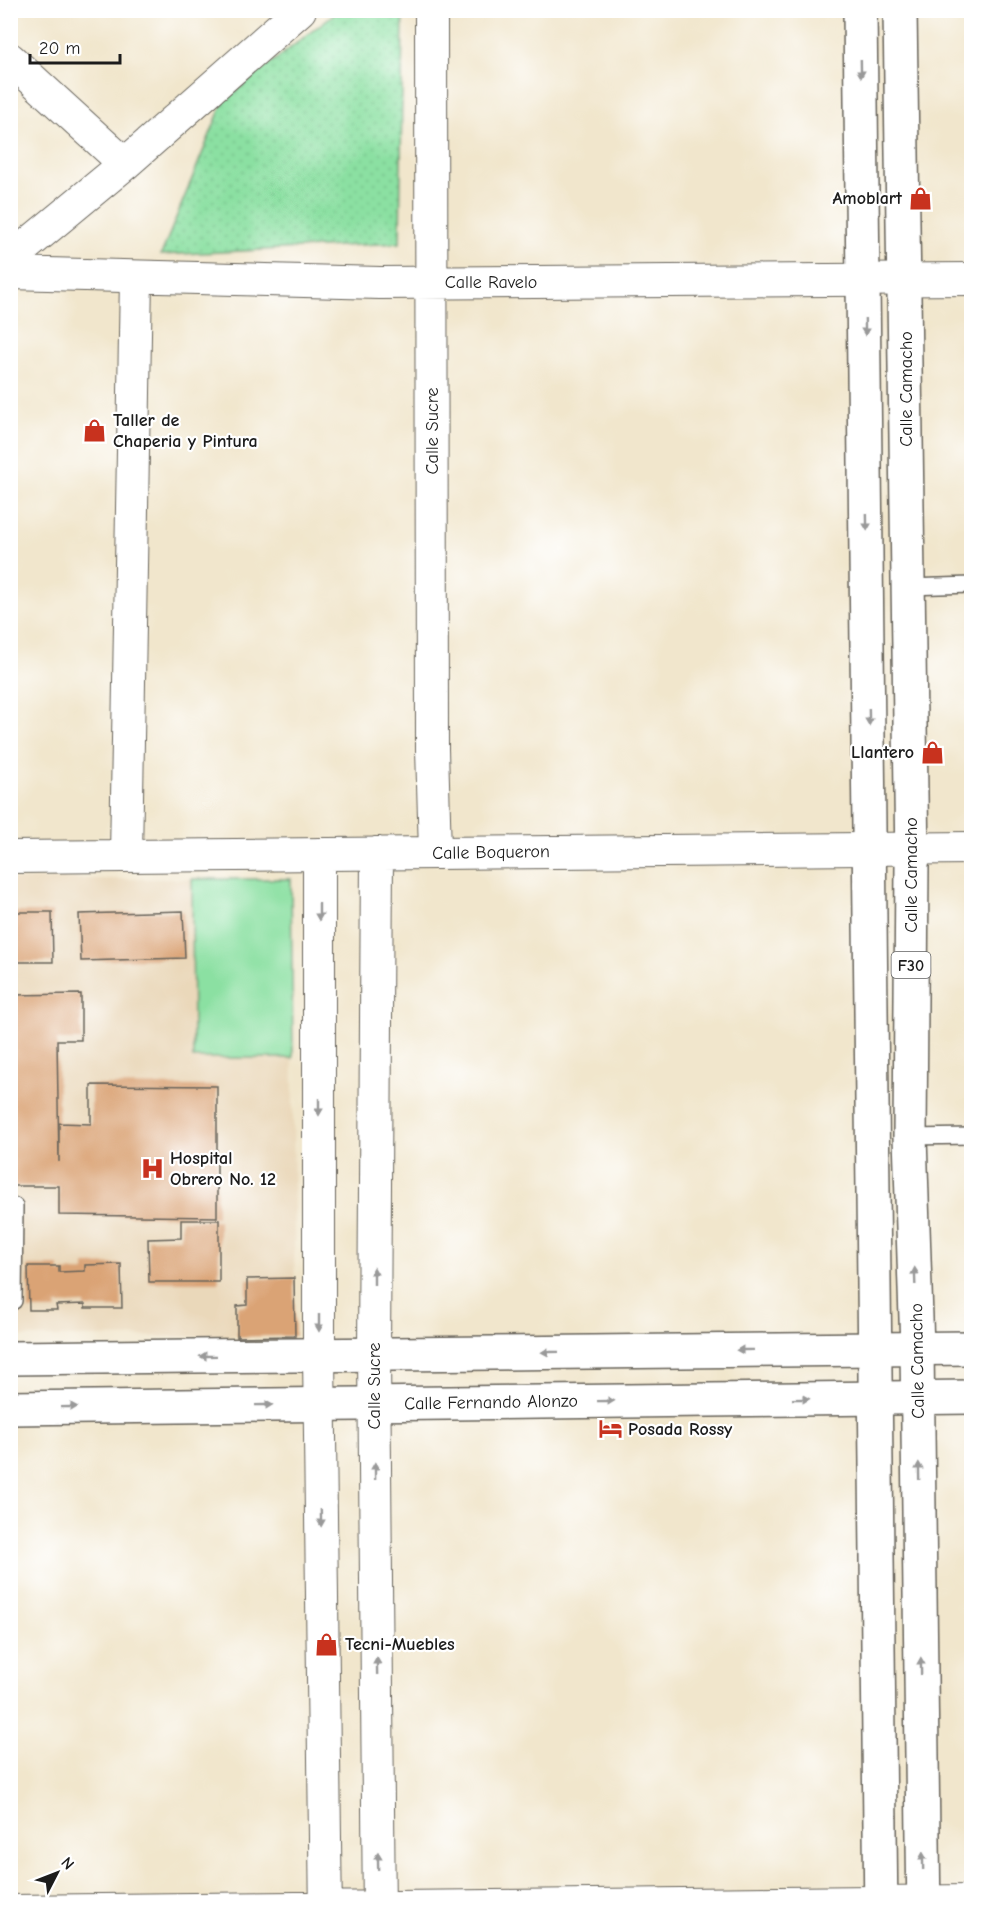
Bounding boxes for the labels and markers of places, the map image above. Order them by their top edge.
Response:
shop icon: Amoblart [907,185,933,211]
place label: Amoblart [832,188,903,209]
place label: Taller de Chaperia y Pintura [113,410,258,452]
shop icon: Taller de Chaperia y Pintura [82,417,108,443]
shop icon: Llantero [919,739,945,765]
place label: Llantero [851,742,914,763]
place label: Hospital Obrero No. 12 [170,1148,276,1190]
hospital icon: Hospital Obrero No. 12 [139,1155,165,1181]
hotel icon: Posada Rossy [597,1416,623,1442]
place label: Posada Rossy [628,1419,733,1440]
shop icon: Tecni-Muebles [314,1631,340,1657]
place label: Tecni-Muebles [345,1634,455,1655]

